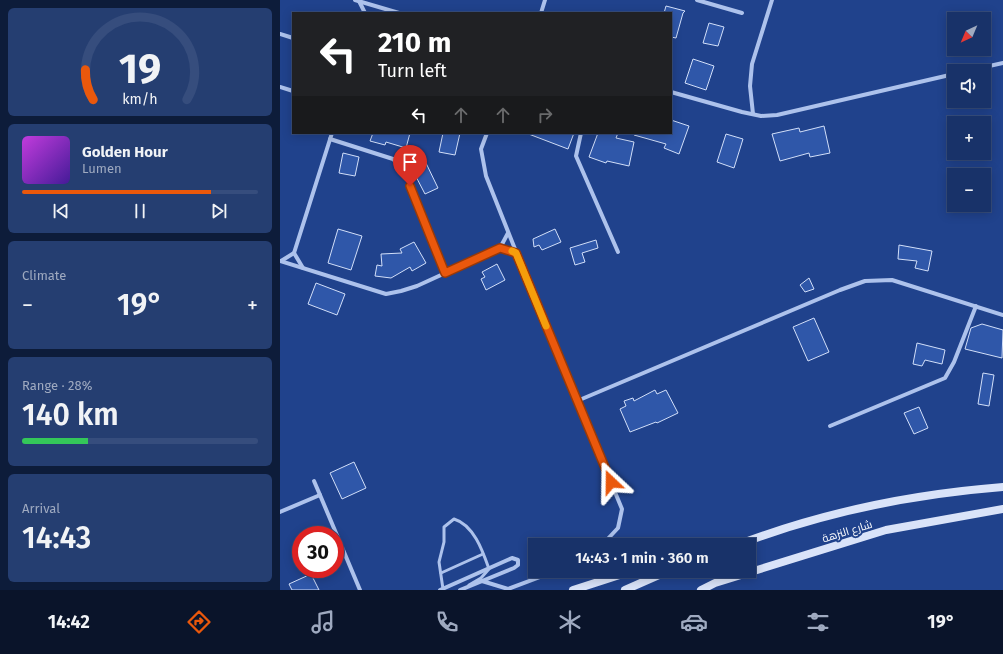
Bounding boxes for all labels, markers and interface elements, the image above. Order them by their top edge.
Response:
north arrow [947,12,991,56]
map controls [947,12,991,212]
text: 210 m [378,26,452,59]
icon: left [312,28,364,80]
text: 19 [119,44,161,94]
text: Turn left [378,60,447,82]
button: sound [947,64,991,108]
text: km/h [122,91,158,108]
icon: left [408,104,430,126]
icon: ahead [450,104,472,126]
icon: ahead [492,104,514,126]
icon: right [534,104,556,126]
button: + [947,116,991,160]
text: Golden Hour [82,143,168,161]
pin [393,145,427,186]
icon: arrive [399,151,421,173]
text: Lumen [82,161,122,176]
button: − [947,168,991,212]
icon: previous [50,200,72,222]
icon: pause [129,200,151,222]
icon: next [208,200,230,222]
text: Climate [22,268,66,283]
text: 19° [117,287,163,323]
text: − [22,292,33,319]
text: + [247,292,258,319]
text: Range · 28% [22,378,92,393]
text: 140 km [22,397,119,433]
position arrow [590,461,632,503]
text: Arrival [22,501,60,516]
street label: شارع النزهة [820,518,874,546]
text: 14:43 [22,520,91,556]
speed limit sign: 30 [292,526,344,578]
text: 14:43 · 1 min · 360 m [575,549,709,567]
icon: directions [185,608,213,636]
icon: music [309,608,337,636]
icon: phone [433,608,461,636]
icon: climate [556,608,584,636]
icon: car [680,608,708,636]
icon: filters [804,608,832,636]
text: 14:42 [48,611,90,633]
text: 19° [927,611,955,633]

